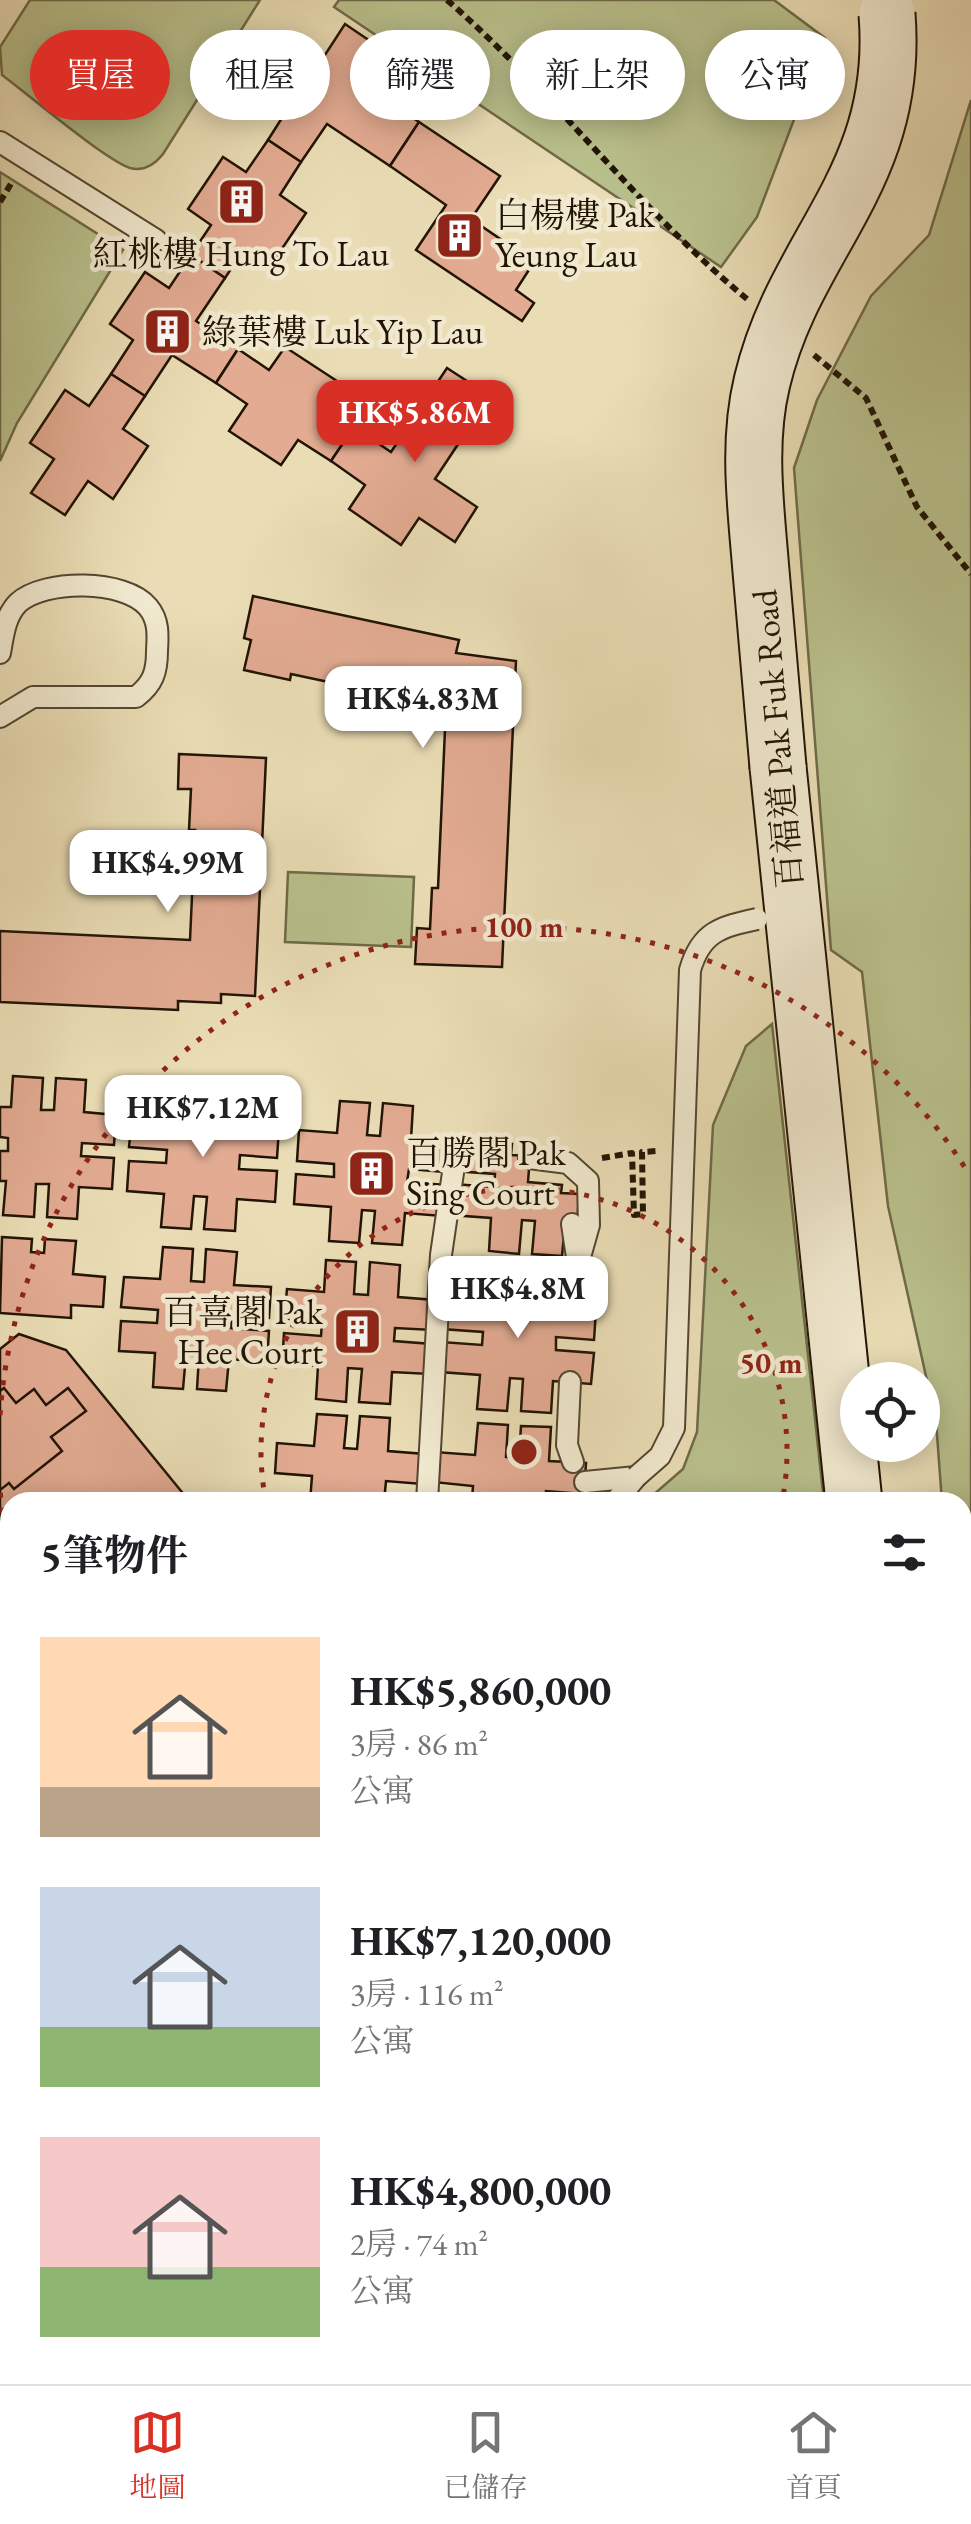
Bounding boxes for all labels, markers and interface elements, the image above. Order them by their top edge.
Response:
chip: 買屋 [30,30,170,120]
chip: 租屋 [190,30,330,120]
chip: 篩選 [350,30,490,120]
chip: 新上架 [510,30,685,120]
chip: 公寓 [705,30,845,120]
building icon: 紅桃樓 Hung To Lau [215,176,267,228]
place label: 白楊樓 Pak Yeung Lau [495,192,656,277]
building icon: 白楊樓 Pak Yeung Lau [434,209,486,261]
place label: 紅桃樓 Hung To Lau [93,231,390,276]
building icon: 綠葉樓 Luk Yip Lau [141,306,193,358]
place label: 綠葉樓 Luk Yip Lau [202,309,484,354]
pin: HK$5.86M [312,380,518,465]
text: HK$5.86M [339,391,491,433]
street label: 百福道 Pak Fuk Road [741,587,812,890]
pin: HK$4.83M [320,666,526,751]
text: HK$4.83M [347,677,499,719]
pin: HK$4.99M [65,830,271,915]
text: HK$4.99M [92,841,244,883]
text: 100 m [485,907,563,946]
pin: HK$7.12M [100,1075,306,1160]
text: HK$7.12M [127,1086,279,1128]
place label: 百勝閣 Pak Sing Court [406,1130,567,1215]
building icon: 百勝閣 Pak Sing Court [345,1147,397,1199]
pin: HK$4.8M [426,1256,610,1341]
text: HK$4.8M [450,1267,586,1309]
place label: 百喜閣 Pak Hee Court [163,1289,324,1374]
building icon: 百喜閣 Pak Hee Court [332,1306,384,1358]
text: 50 m [739,1343,803,1382]
map controls [840,1362,940,1462]
button: locate [840,1362,940,1462]
centre of rings [506,1434,542,1470]
icon: filters [877,1525,932,1580]
text: 5筆物件 [40,1528,188,1583]
text: HK$5,860,000 [350,1663,611,1718]
icon: home [120,1677,240,1797]
text: 3房 · 86 m² [350,1723,488,1765]
text: 公寓 [350,1770,414,1812]
text: HK$7,120,000 [350,1913,611,1968]
icon: home [120,1927,240,2047]
text: 3房 · 116 m² [350,1973,504,2015]
text: 公寓 [350,2020,414,2062]
text: HK$4,800,000 [350,2163,611,2218]
icon: home [120,2177,240,2297]
text: 2房 · 74 m² [350,2223,488,2265]
text: 公寓 [350,2270,414,2312]
tab: 地圖 [129,2405,185,2505]
tab: 已儲存 [443,2405,528,2505]
tab: 首頁 [786,2405,842,2505]

